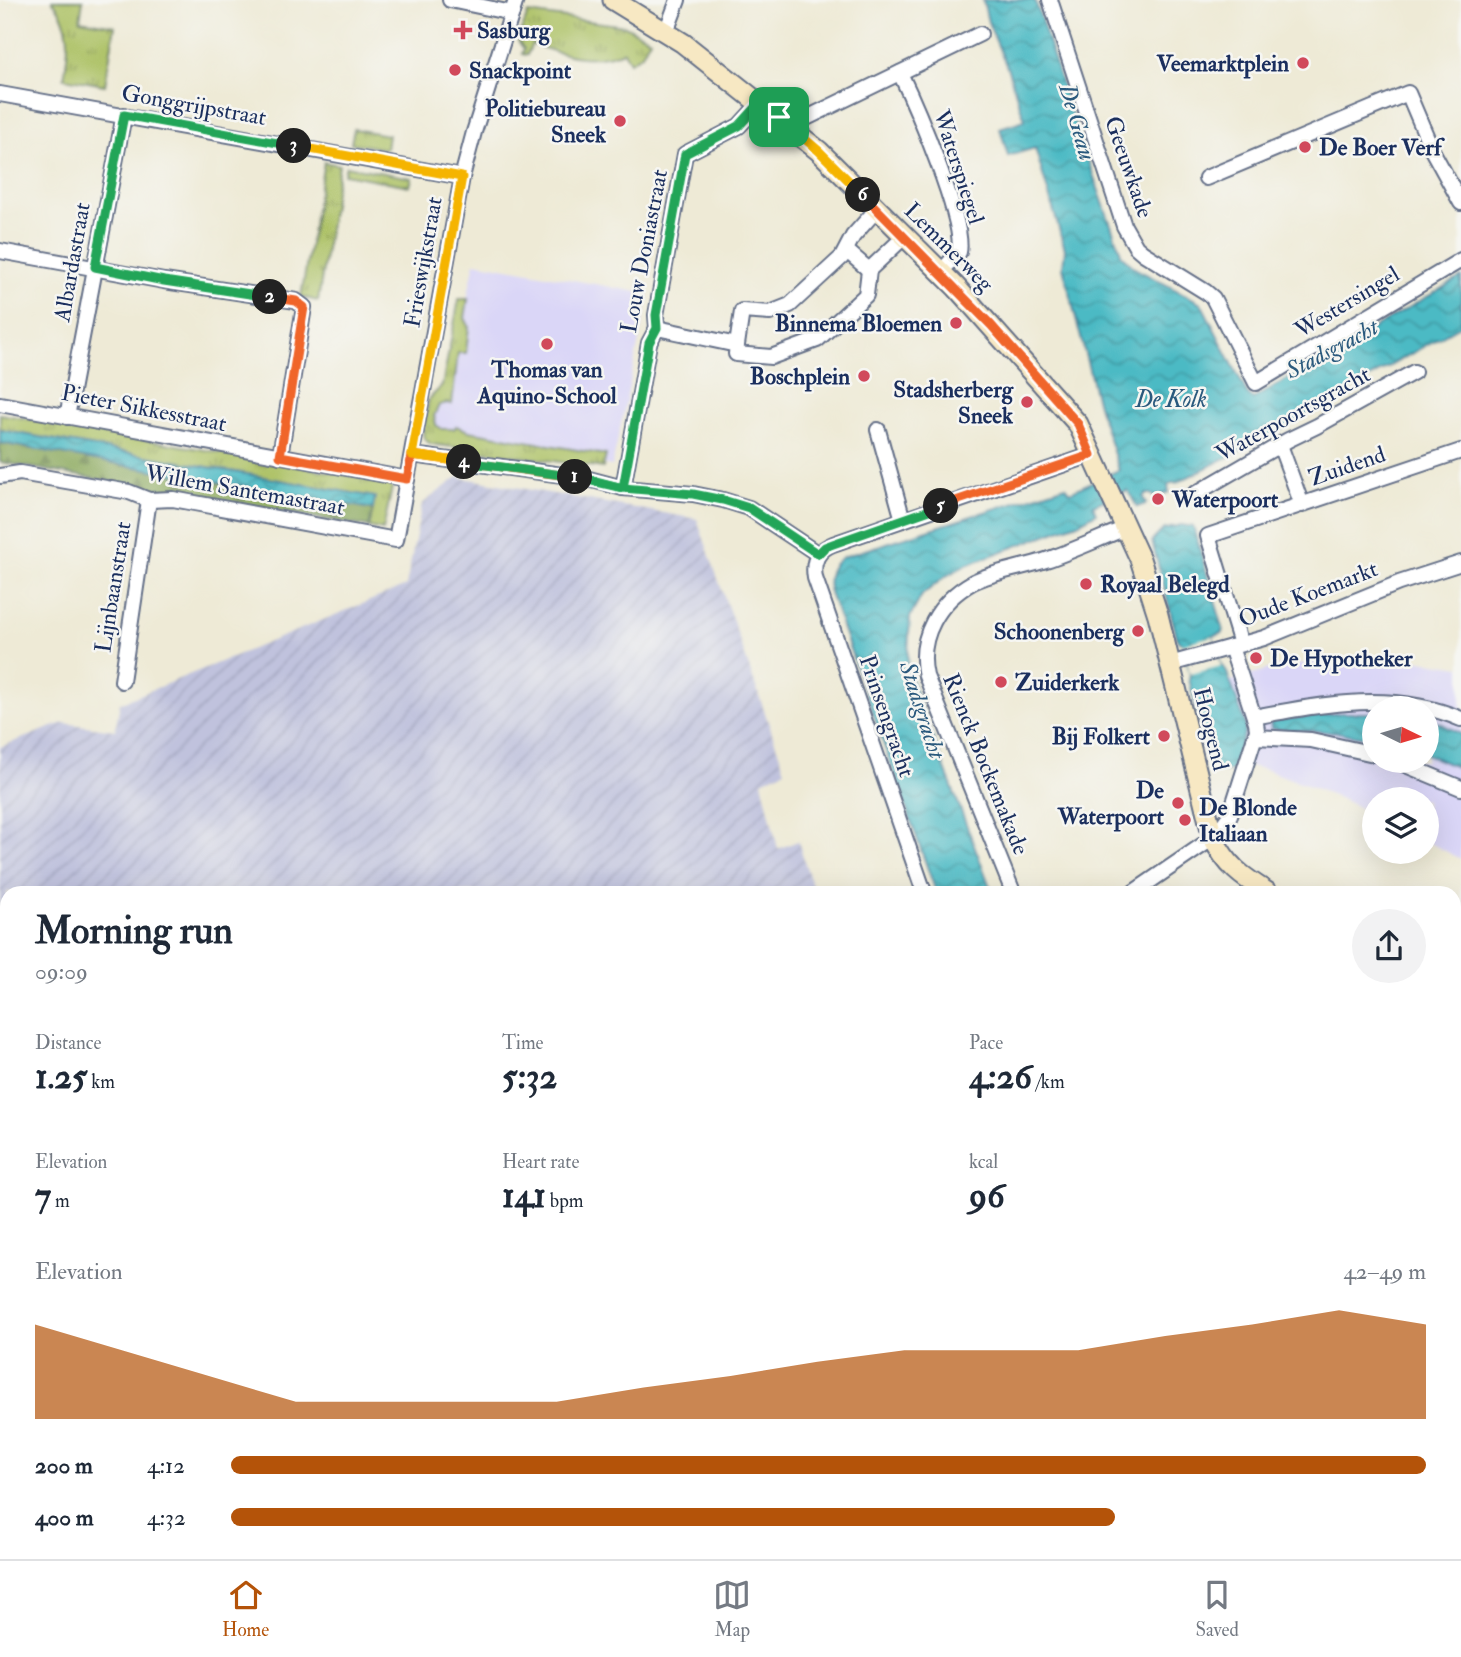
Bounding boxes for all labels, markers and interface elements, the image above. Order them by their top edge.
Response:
place label: Sasburg [477,16,552,46]
marker: Sasburg [455,22,471,38]
place label: Veemarktplein [1156,49,1289,79]
marker: Veemarktplein [1295,55,1311,71]
place label: Snackpoint [469,56,572,86]
marker: Snackpoint [447,62,463,78]
street label: Gonggrijpstraat [119,78,269,133]
water label: De Geau [1051,79,1103,164]
pin [749,87,809,147]
place label: Politiebureau Sneek [485,94,607,149]
icon: arrive [760,98,798,136]
street label: Waterspiegel [926,105,991,228]
street label: Geeuwkade [1098,112,1160,222]
marker: Politiebureau Sneek [612,113,628,129]
pin: 3 [276,128,312,164]
text: 3 [290,133,297,157]
place label: De Boer Verf [1319,133,1445,162]
marker: De Boer Verf [1297,139,1313,155]
street label: Louw Doniastraat [614,167,674,335]
pin: 6 [846,178,880,212]
text: 6 [858,182,867,206]
street label: Frieswijkstraat [397,194,449,330]
street label: Lemmerweg [898,196,1000,298]
street label: Albardastraat [47,200,97,325]
street label: Westersingel [1288,259,1405,345]
pin: 2 [252,280,288,314]
text: 2 [265,284,274,308]
place label: Binnema Bloemen [775,309,942,338]
water label: Stadsgracht [1279,311,1385,387]
marker: Binnema Bloemen [948,315,964,331]
marker: Thomas van Aquino-School [539,336,555,352]
place label: Thomas van Aquino-School [476,355,618,411]
street label: Waterpoortsgracht [1210,360,1376,470]
place label: Boschplein [750,362,850,392]
marker: Boschplein [856,368,872,384]
place label: Stadsherberg Sneek [893,375,1015,430]
street label: Pieter Sikkesstraat [59,378,229,438]
water label: De Kolk [1134,384,1207,415]
marker: Stadsherberg Sneek [1019,394,1035,410]
street label: Zuidend [1305,439,1389,493]
pin: 4 [447,444,482,480]
text: 4 [458,449,469,473]
street label: Willem Santemastraat [142,458,347,522]
pin: 1 [558,460,592,494]
text: 1 [571,464,578,488]
place label: Waterpoort [1171,485,1279,515]
pin: 5 [923,489,958,524]
marker: Waterpoort [1150,491,1166,507]
text: 5 [936,493,945,517]
street label: Lijnbaanstraat [88,519,138,655]
street label: Oude Koemarkt [1234,554,1382,634]
place label: Royaal Belegd [1100,570,1230,600]
marker: Royaal Belegd [1078,576,1094,592]
place label: Schoonenberg [994,617,1126,647]
marker: Schoonenberg [1130,623,1146,639]
place label: De Hypotheker [1270,644,1413,674]
marker: De Hypotheker [1248,650,1264,666]
street label: Prinsengracht [853,651,921,781]
water label: Stadsgracht [891,656,953,764]
place label: Zuiderkerk [1015,668,1120,697]
street label: Rienck Bockemakade [936,669,1036,859]
marker: Zuiderkerk [993,674,1009,690]
street label: Hoogend [1187,684,1235,774]
north arrow [1362,696,1438,774]
map controls [1362,696,1439,864]
place label: Bij Folkert [1052,722,1151,751]
marker: Bij Folkert [1156,728,1172,744]
place label: De Waterpoort [1057,776,1165,832]
button: layers [1362,787,1439,864]
place label: De Blonde Italiaan [1199,793,1297,848]
marker: De Waterpoort [1170,795,1186,811]
marker: De Blonde Italiaan [1177,812,1193,828]
text: Morning run [35,907,233,955]
button: share [1352,909,1426,983]
text: 09:09 [35,957,88,986]
text: Distance [35,1031,101,1055]
text: Time [502,1031,544,1055]
text: Pace [969,1031,1003,1055]
text: 1.25 [35,1055,87,1099]
text: 5:32 [502,1055,557,1099]
text: 4:26 [969,1055,1032,1099]
text: km [87,1070,115,1094]
text: /km [1032,1070,1065,1094]
text: Elevation [35,1150,107,1174]
text: Heart rate [502,1150,579,1174]
text: kcal [969,1150,998,1174]
text: 7 [35,1174,51,1218]
text: 141 [502,1174,546,1218]
text: 96 [969,1174,1005,1218]
text: m [51,1189,70,1213]
text: bpm [546,1189,584,1213]
text: Elevation [35,1257,123,1286]
text: 42–49 m [1343,1257,1426,1286]
text: 200 m [35,1451,93,1480]
text: 4:12 [147,1451,185,1480]
text: 400 m [35,1503,94,1532]
text: 4:32 [147,1503,186,1532]
tab: Home [222,1576,269,1642]
tab: Map [713,1576,751,1642]
tab: Saved [1195,1576,1239,1642]

